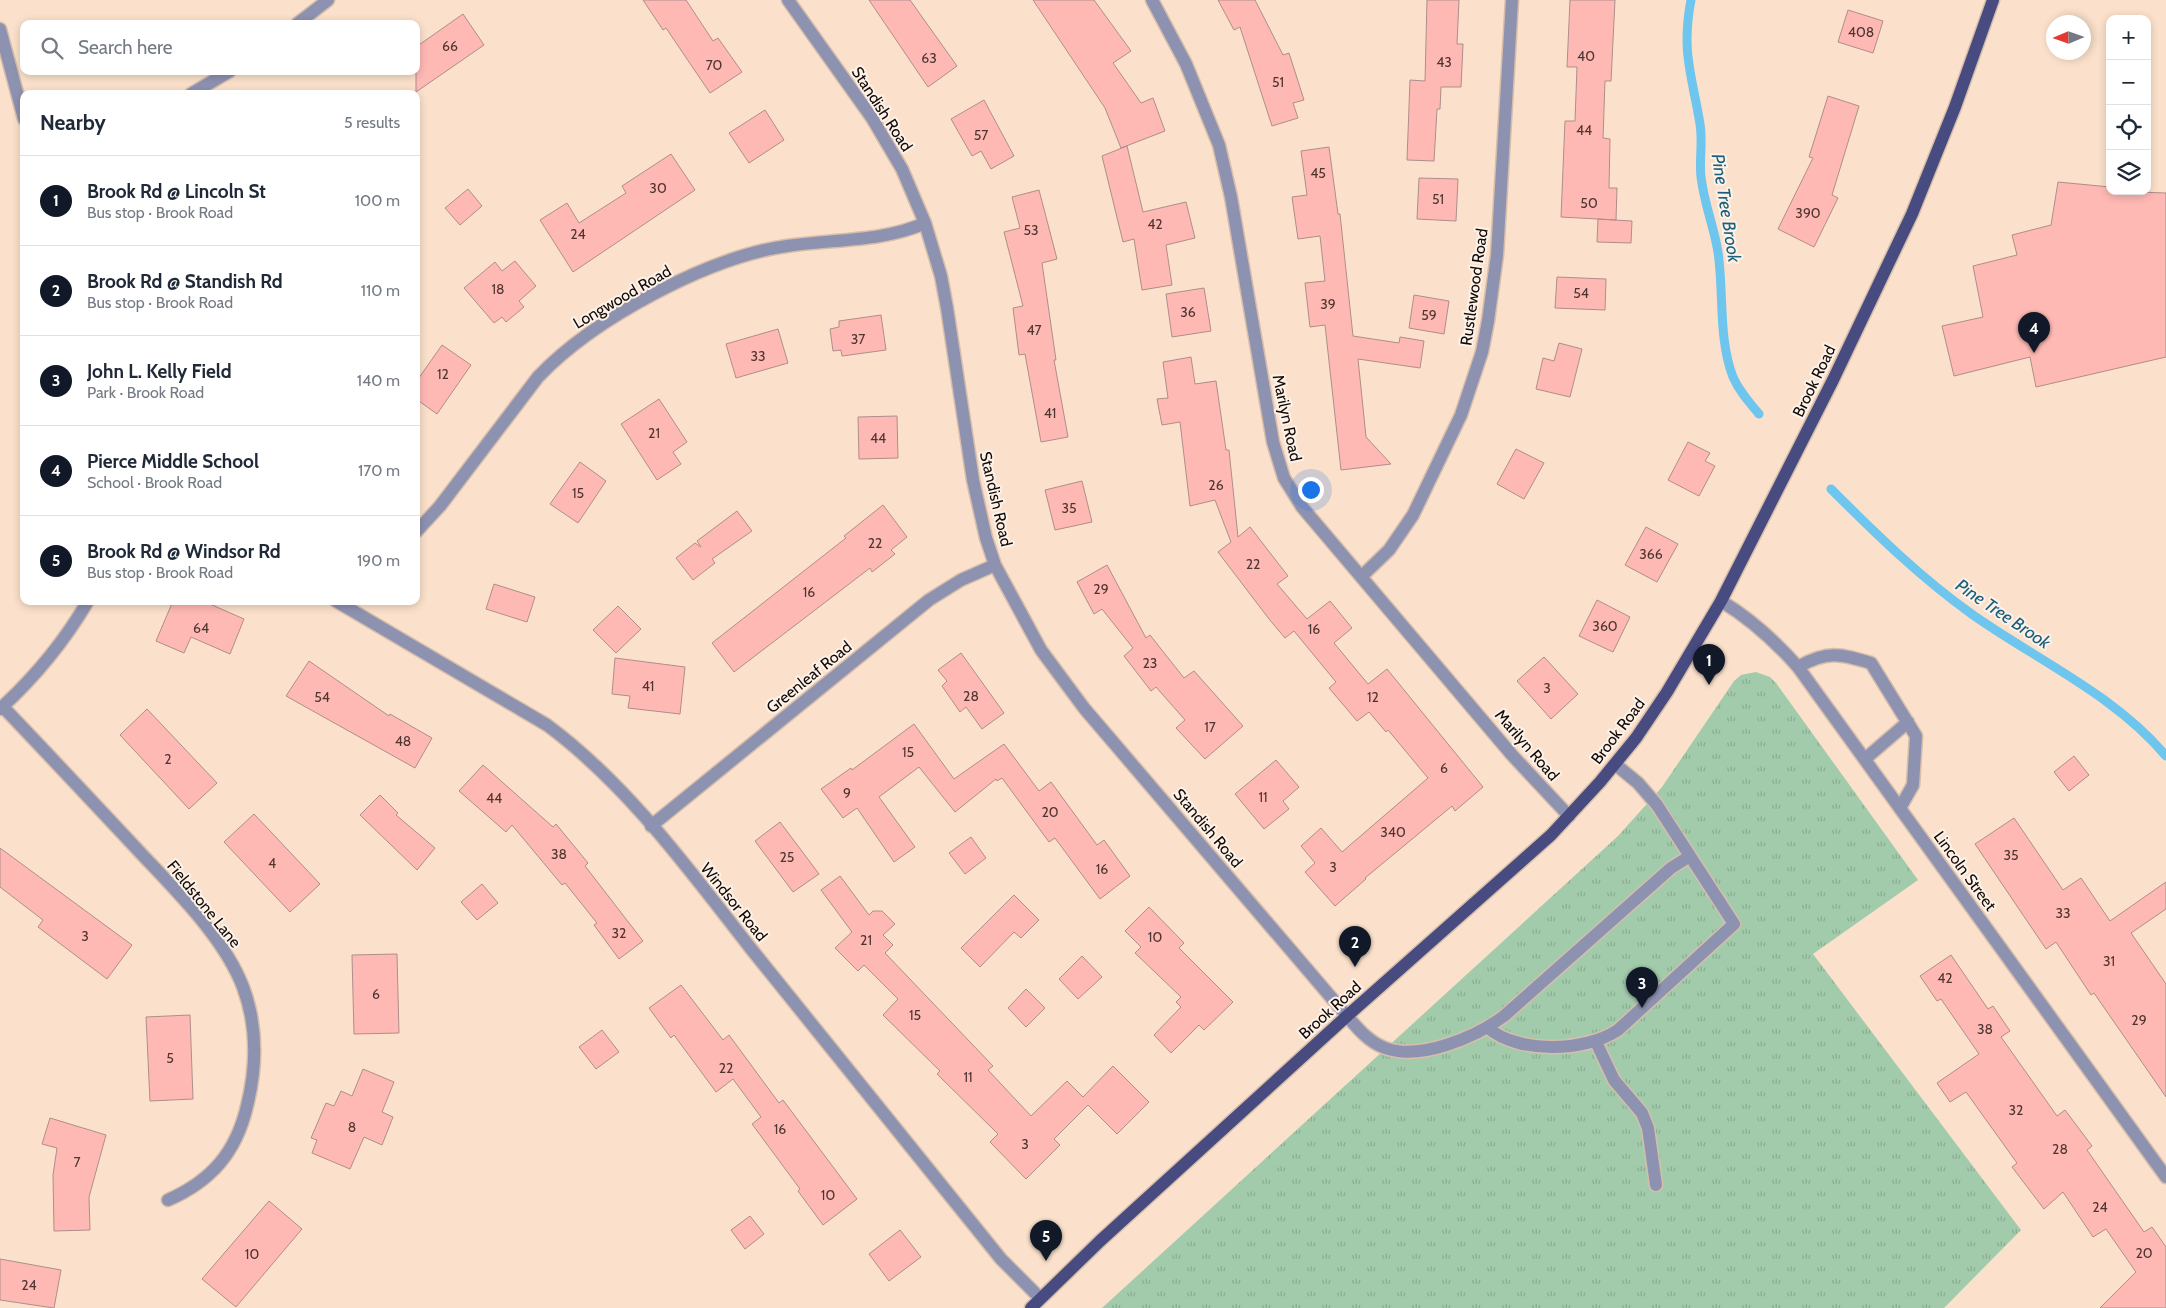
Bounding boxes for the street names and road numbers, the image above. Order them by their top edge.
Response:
street label: Standish Road [848,63,916,155]
street label: Rustlewood Road [1456,227,1492,347]
street label: Longwood Road [570,261,674,333]
street label: Brook Road [1789,342,1839,420]
street label: Marilyn Road [1269,373,1305,463]
street label: Standish Road [976,450,1016,548]
street label: Greenleaf Road [763,637,855,717]
street label: Brook Road [1587,694,1649,768]
street label: Marilyn Road [1491,706,1563,784]
street label: Standish Road [1170,785,1246,871]
street label: Lincoln Street [1930,827,2001,915]
street label: Fieldstone Lane [163,857,245,951]
street label: Windsor Road [697,859,771,945]
street label: Brook Road [1295,977,1365,1043]

